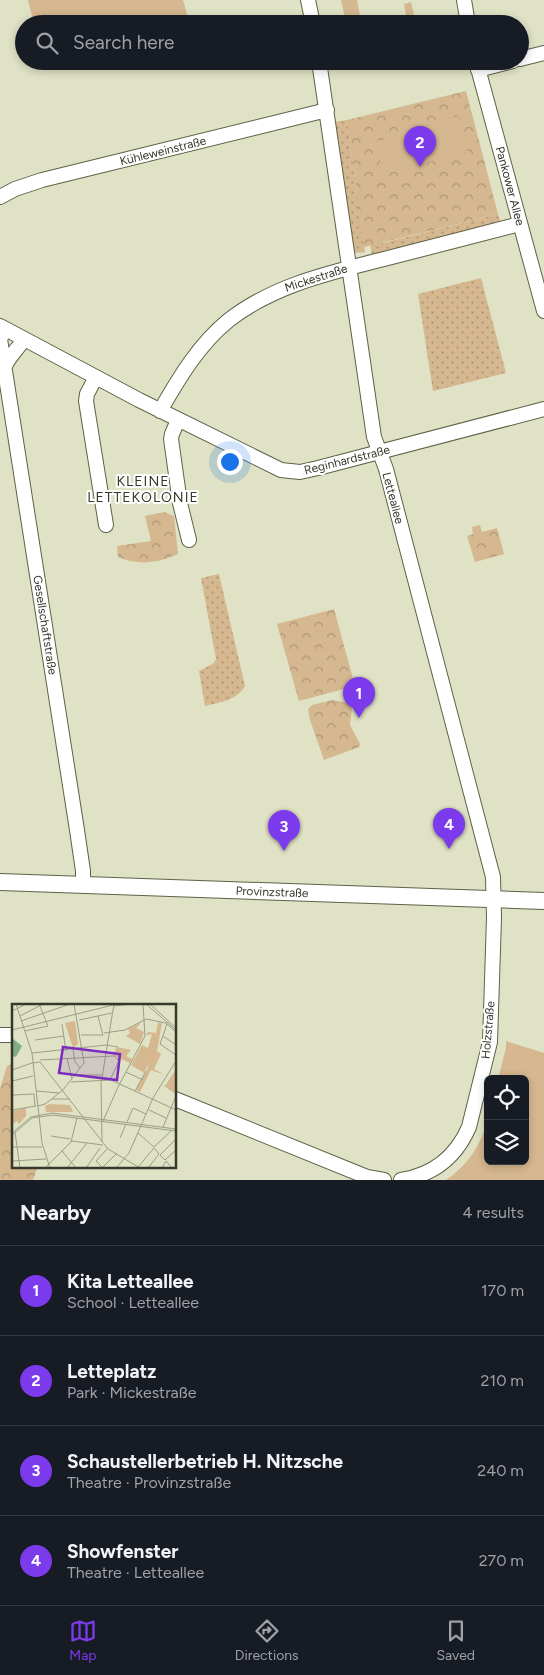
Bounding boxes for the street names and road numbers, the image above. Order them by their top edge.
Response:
street label: Kühleweinstraße [118,133,208,169]
street label: Pankower Allee [493,145,527,228]
street label: Mickestraße [283,261,350,295]
street label: Reginhardstraße [303,442,392,477]
street label: Letteallee [379,471,407,526]
street label: Gesellschaftstraße [30,574,60,676]
street label: Provinzstraße [235,884,309,900]
street label: Holzstraße [478,1000,498,1060]

